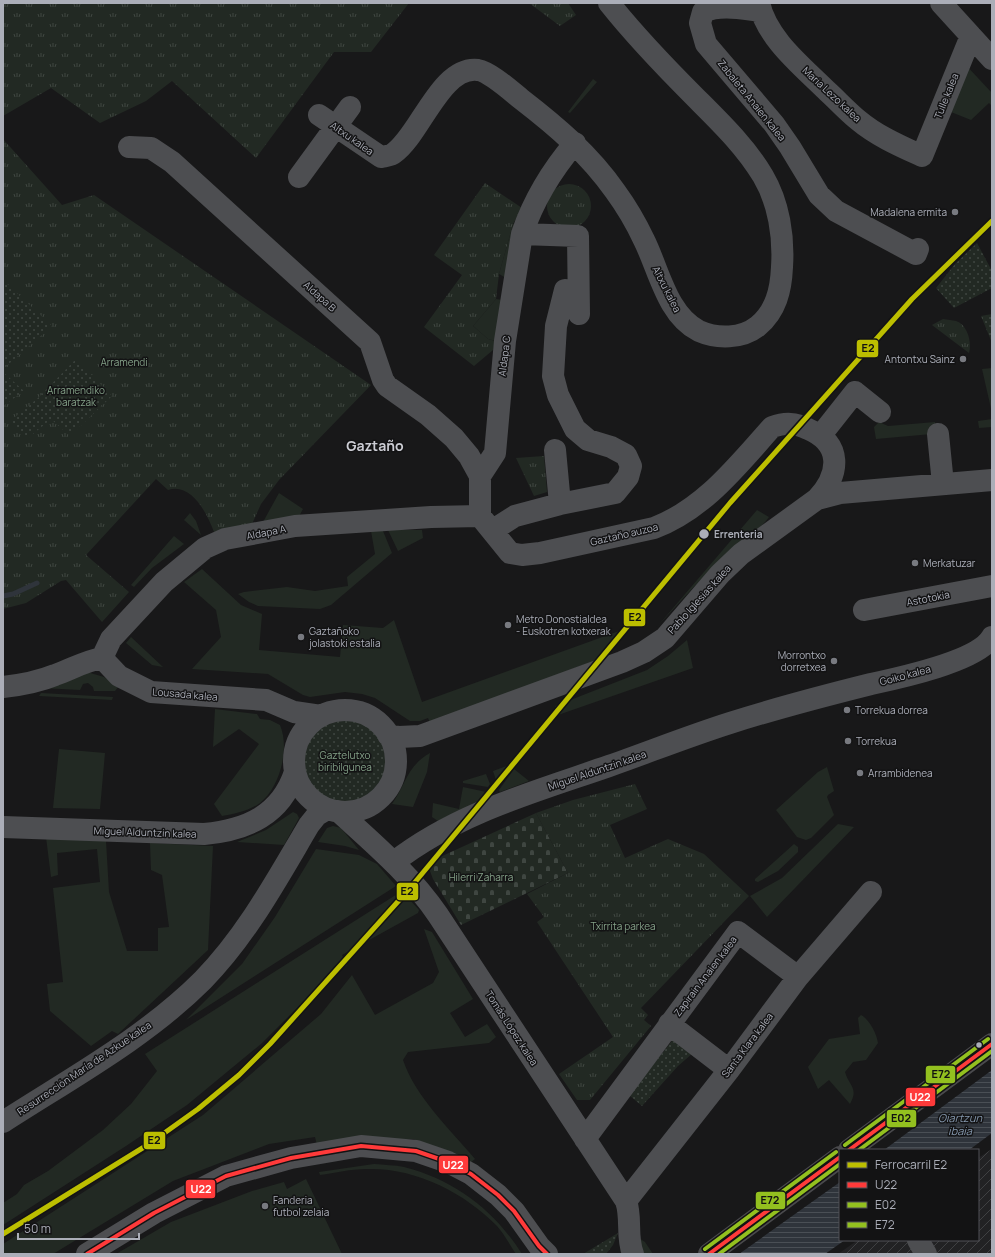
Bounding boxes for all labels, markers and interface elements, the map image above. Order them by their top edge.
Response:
street label: Zabaleta Anaien kalea [715,56,789,144]
street label: Maria Lezo kalea [800,63,864,125]
street label: Tulle kalea [931,71,961,121]
street label: Altxu kalea [327,118,377,158]
place label: Madalena ermita [870,205,947,219]
marker: Madalena ermita [950,207,960,217]
street label: Altxu kalea [649,264,685,314]
street label: Aldapa B [301,277,339,315]
street label: Aldapa C [495,335,513,377]
line badge: E2 [856,339,879,358]
text: E2 [862,340,875,355]
place label: Antontxu Sainz [885,352,955,366]
marker: Antontxu Sainz [958,354,968,364]
park label: Arramendi [100,355,148,369]
park label: Arramendiko baratzak [47,383,105,409]
district label: Gaztaño [346,436,404,455]
street label: Gaztaño auzoa [589,519,659,549]
street label: Aldapa A [245,521,288,543]
marker: Errenteria [697,527,711,541]
place label: Errenteria [714,527,763,541]
place label: Merkatuzar [923,556,976,570]
marker: Merkatuzar [910,558,920,568]
street label: Pablo Iglesias kalea [664,561,734,637]
street label: Astotokia [905,587,951,609]
line badge: E2 [623,608,646,627]
text: E2 [629,609,642,624]
place label: Metro Donostialdea - Euskotren kotxerak [516,612,612,638]
marker: Metro Donostialdea - Euskotren kotxerak [503,620,513,630]
place label: Gaztañoko jolastoki estalia [308,624,380,650]
marker: Gaztañoko jolastoki estalia [296,632,306,642]
place label: Morrontxo dorretxea [778,648,826,674]
marker: Morrontxo dorretxea [829,656,839,666]
street label: Goiko kalea [878,661,932,689]
street label: Lousada kalea [152,684,218,704]
place label: Torrekua dorrea [855,703,928,717]
marker: Torrekua dorrea [842,705,852,715]
place label: Torrekua [856,734,897,748]
marker: Torrekua [843,736,853,746]
street label: Miguel Alduntzin kalea [546,747,648,793]
park label: Gaztelutxo biribilgunea [318,748,372,774]
place label: Arrambidenea [868,766,932,780]
marker: Arrambidenea [855,768,865,778]
street label: Miguel Alduntzin kalea [93,823,197,841]
park label: Hilerri Zaharra [449,870,513,884]
line badge: E2 [396,882,419,901]
text: E2 [401,883,414,898]
park label: Txirrita parkea [590,919,656,933]
street label: Zapirain Anaien kalea [670,933,740,1019]
street label: Tomás López kalea [483,988,541,1068]
street label: Santa Klara kalea [718,1010,776,1080]
street label: Resurrección María de Azkue kalea [14,1018,154,1118]
unlabelled marker [974,1040,984,1050]
line badge: E72 [925,1065,956,1084]
text: E72 [932,1066,950,1081]
line badge: U22 [905,1087,936,1107]
text: U22 [909,1089,931,1104]
line badge: E02 [886,1109,917,1128]
text: E02 [891,1110,911,1125]
water label: Oiartzun ibaia [938,1110,982,1138]
line badge: E2 [143,1131,166,1150]
text: E2 [148,1132,161,1147]
legend [839,1149,979,1241]
line badge: U22 [438,1155,469,1174]
text: Ferrocarril E2 [875,1156,947,1173]
text: U22 [442,1157,464,1172]
text: U22 [875,1176,897,1193]
line badge: U22 [185,1179,216,1199]
text: U22 [190,1181,212,1196]
line badge: E72 [755,1191,786,1210]
text: E72 [761,1192,779,1207]
place label: Fanderia futbol zelaia [273,1193,329,1219]
text: E02 [875,1196,896,1213]
marker: Fanderia futbol zelaia [260,1201,270,1211]
scale bar [18,1215,139,1241]
text: E72 [875,1216,895,1233]
text: 50 m [24,1220,51,1237]

